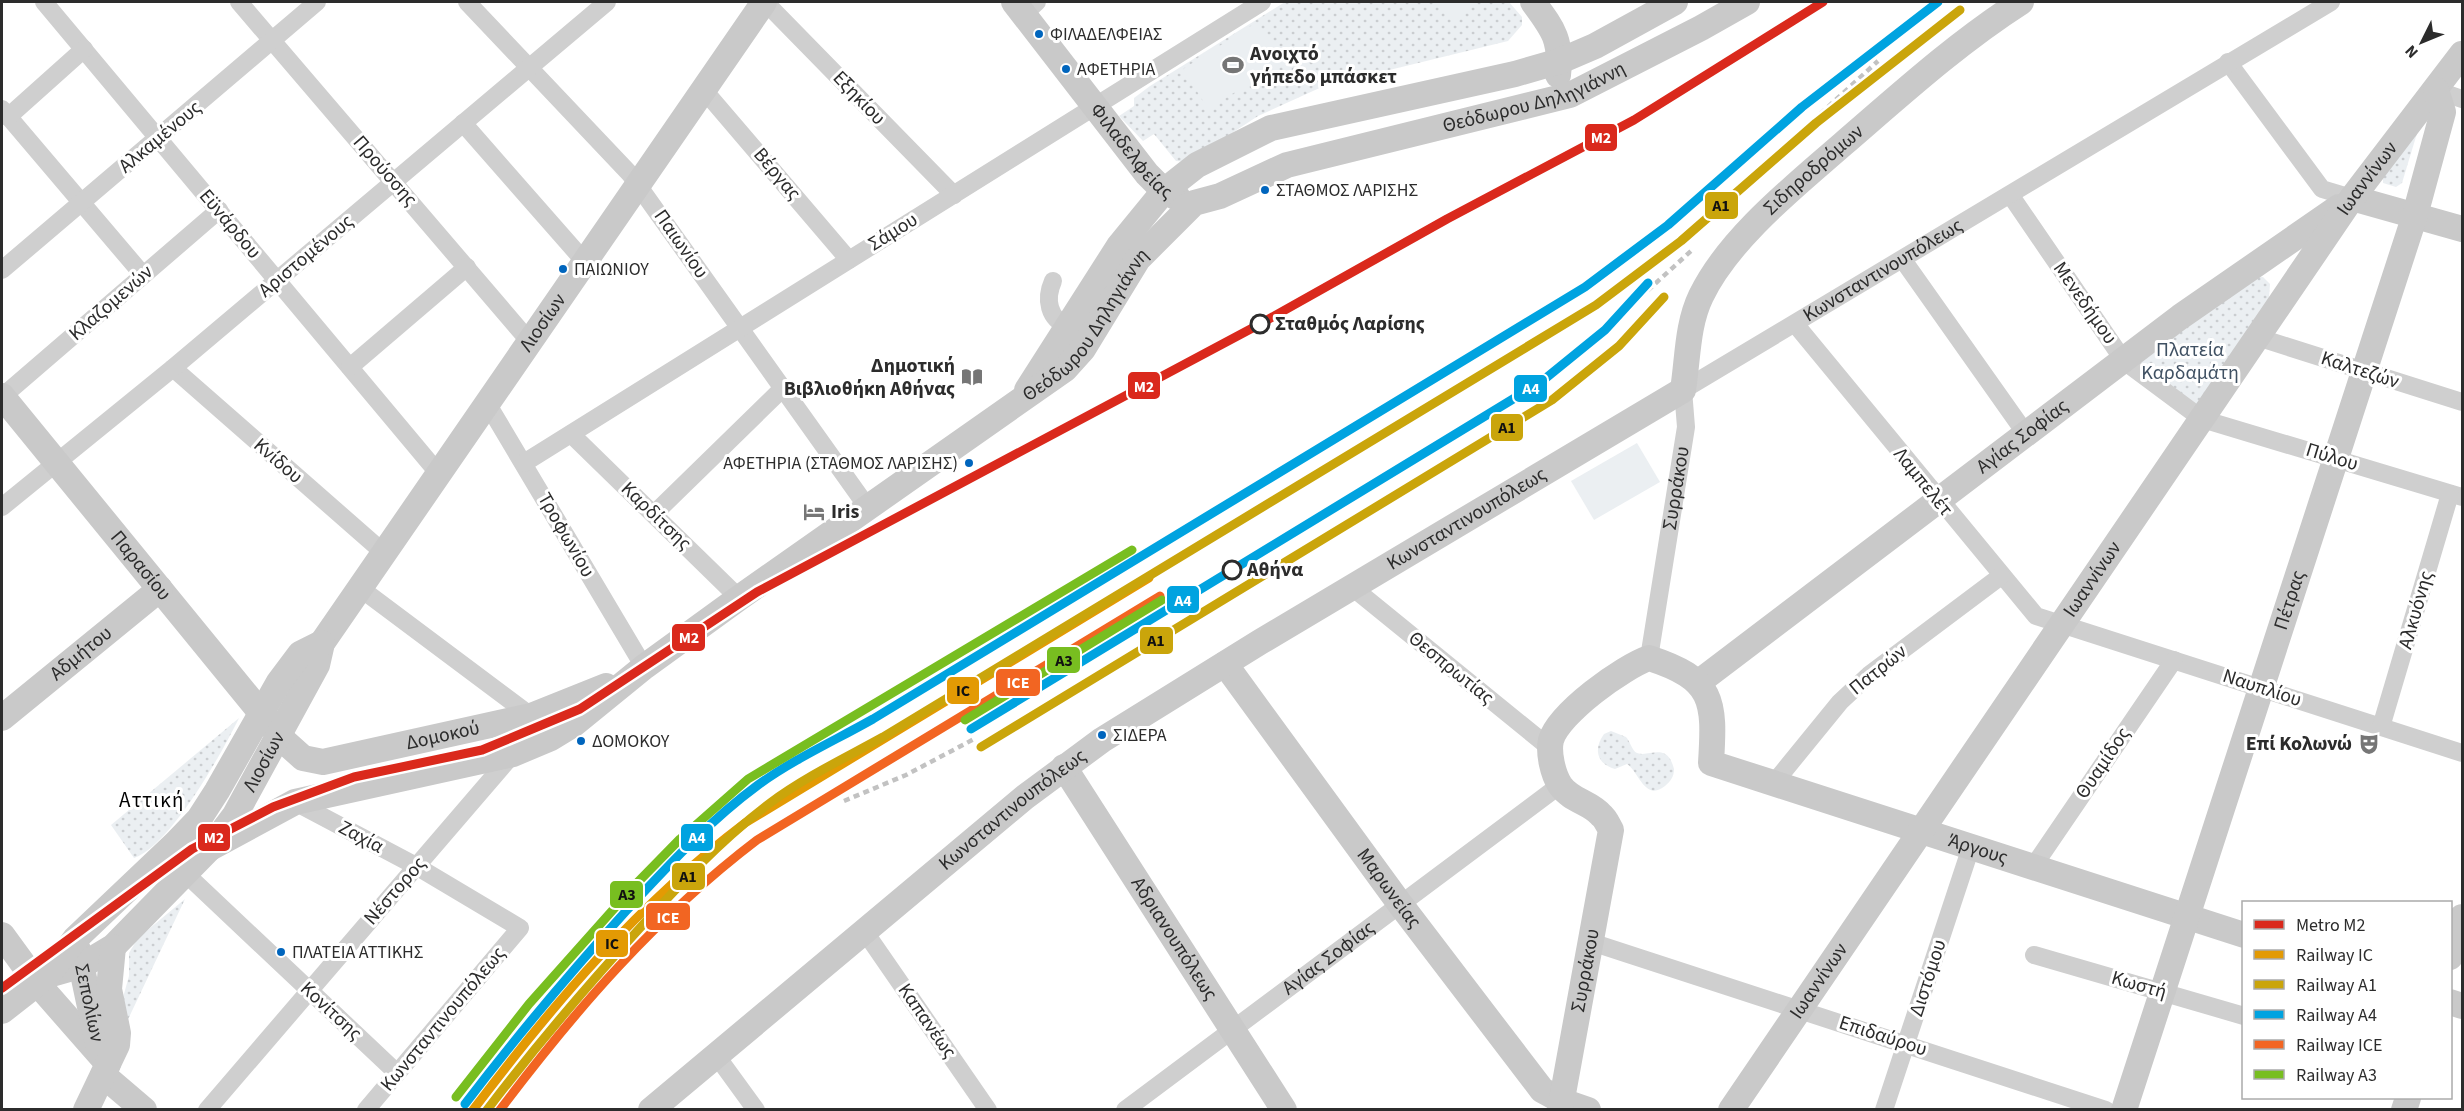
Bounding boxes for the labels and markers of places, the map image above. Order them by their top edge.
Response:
place label: ΦΙΛΑΔΕΛΦΕΙΑΣ [1050,22,1163,47]
marker: ΦΙΛΑΔΕΛΦΕΙΑΣ [1033,28,1045,40]
place label: Ανοιχτό γήπεδο μπάσκετ [1249,40,1397,91]
sports icon: Ανοιχτό γήπεδο μπάσκετ [1221,53,1245,77]
place label: ΑΦΕΤΗΡΙΑ [1077,57,1155,82]
marker: ΑΦΕΤΗΡΙΑ [1060,63,1072,75]
place label: ΣΤΑΘΜΟΣ ΛΑΡΙΣΗΣ [1276,178,1418,203]
marker: ΣΤΑΘΜΟΣ ΛΑΡΙΣΗΣ [1259,184,1271,196]
place label: ΠΑΙΩΝΙΟΥ [574,257,649,282]
marker: ΠΑΙΩΝΙΟΥ [557,263,569,275]
place label: Σταθμός Λαρίσης [1275,310,1425,338]
marker: Σταθμός Λαρίσης [1250,314,1270,334]
place label: Δημοτική Βιβλιοθήκη Αθήνας [784,352,955,403]
library icon: Δημοτική Βιβλιοθήκη Αθήνας [960,365,984,389]
place label: ΑΦΕΤΗΡΙΑ (ΣΤΑΘΜΟΣ ΛΑΡΙΣΗΣ) [723,451,958,476]
marker: ΑΦΕΤΗΡΙΑ (ΣΤΑΘΜΟΣ ΛΑΡΙΣΗΣ) [963,457,975,469]
place label: Iris [831,498,860,526]
hotel icon: Iris [802,500,826,524]
place label: Αθήνα [1246,556,1303,584]
marker: Αθήνα [1222,560,1242,580]
place label: ΣΙΔΕΡΑ [1113,723,1167,748]
place label: ΔΟΜΟΚΟΥ [592,729,670,754]
marker: ΣΙΔΕΡΑ [1096,729,1108,741]
place label: Επί Κολωνώ [2246,730,2352,758]
theatre icon: Επί Κολωνώ [2357,732,2381,756]
marker: ΔΟΜΟΚΟΥ [575,735,587,747]
place label: ΠΛΑΤΕΙΑ ΑΤΤΙΚΗΣ [292,940,424,965]
marker: ΠΛΑΤΕΙΑ ΑΤΤΙΚΗΣ [275,946,287,958]

